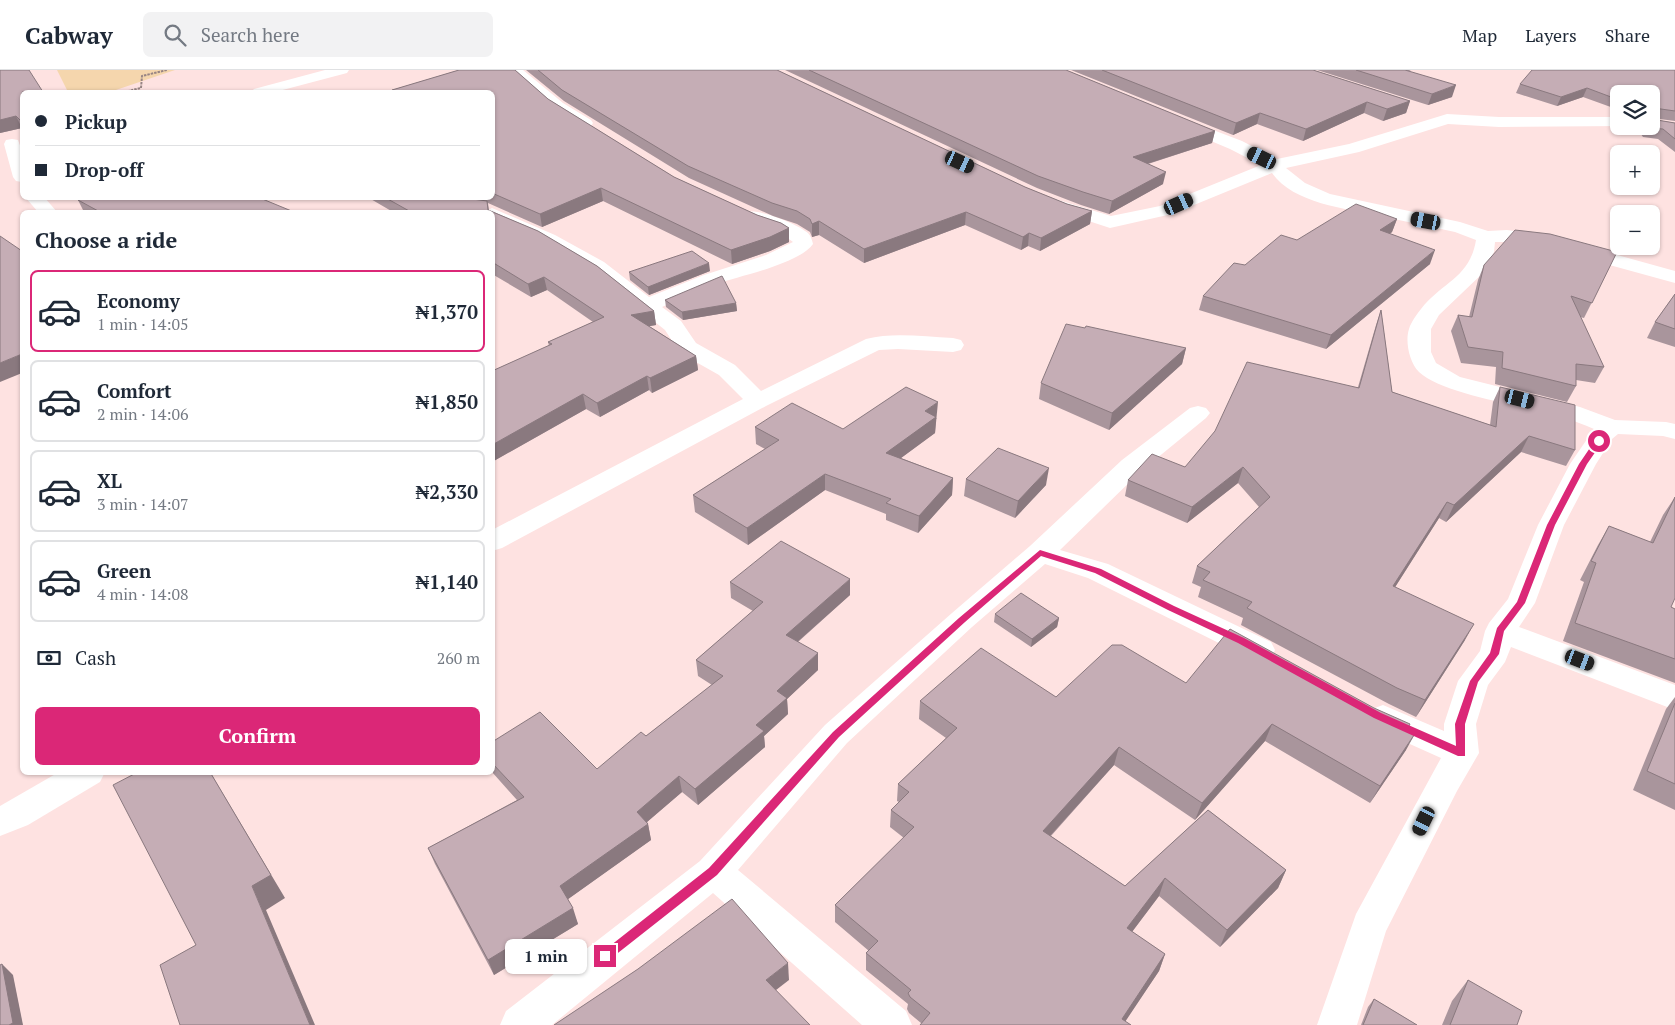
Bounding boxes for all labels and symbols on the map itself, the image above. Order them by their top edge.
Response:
car [1245,145,1278,171]
car [943,149,976,175]
car [1162,191,1195,217]
car [1409,211,1442,231]
car [1503,388,1536,410]
route start [1588,430,1610,452]
car [1563,648,1596,672]
car [1410,804,1437,838]
callout: 1 min [505,938,588,974]
route end [594,945,616,967]

